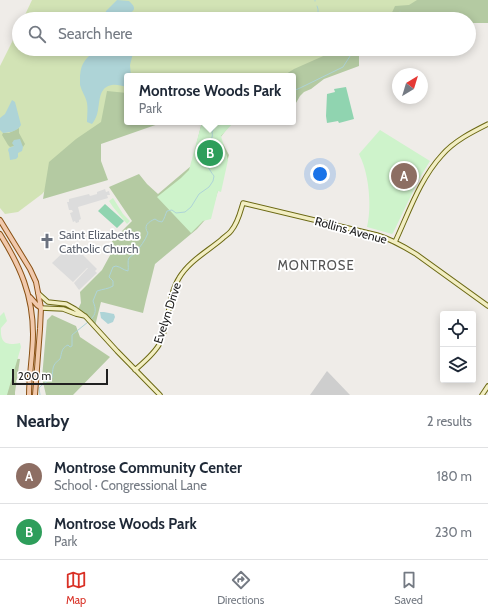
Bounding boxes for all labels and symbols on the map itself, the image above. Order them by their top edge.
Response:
north arrow [392,68,428,104]
pin: B [197,138,223,168]
pin: A [391,161,417,191]
your location [310,164,330,184]
street label: Rollins Avenue [313,213,389,247]
place label: Saint Elizabeths Catholic Church [59,227,139,256]
church icon: Saint Elizabeths Catholic Church [38,232,56,250]
district label: MONTROSE [277,257,355,273]
street label: Evelyn Drive [150,280,184,346]
scale bar [12,367,108,386]

